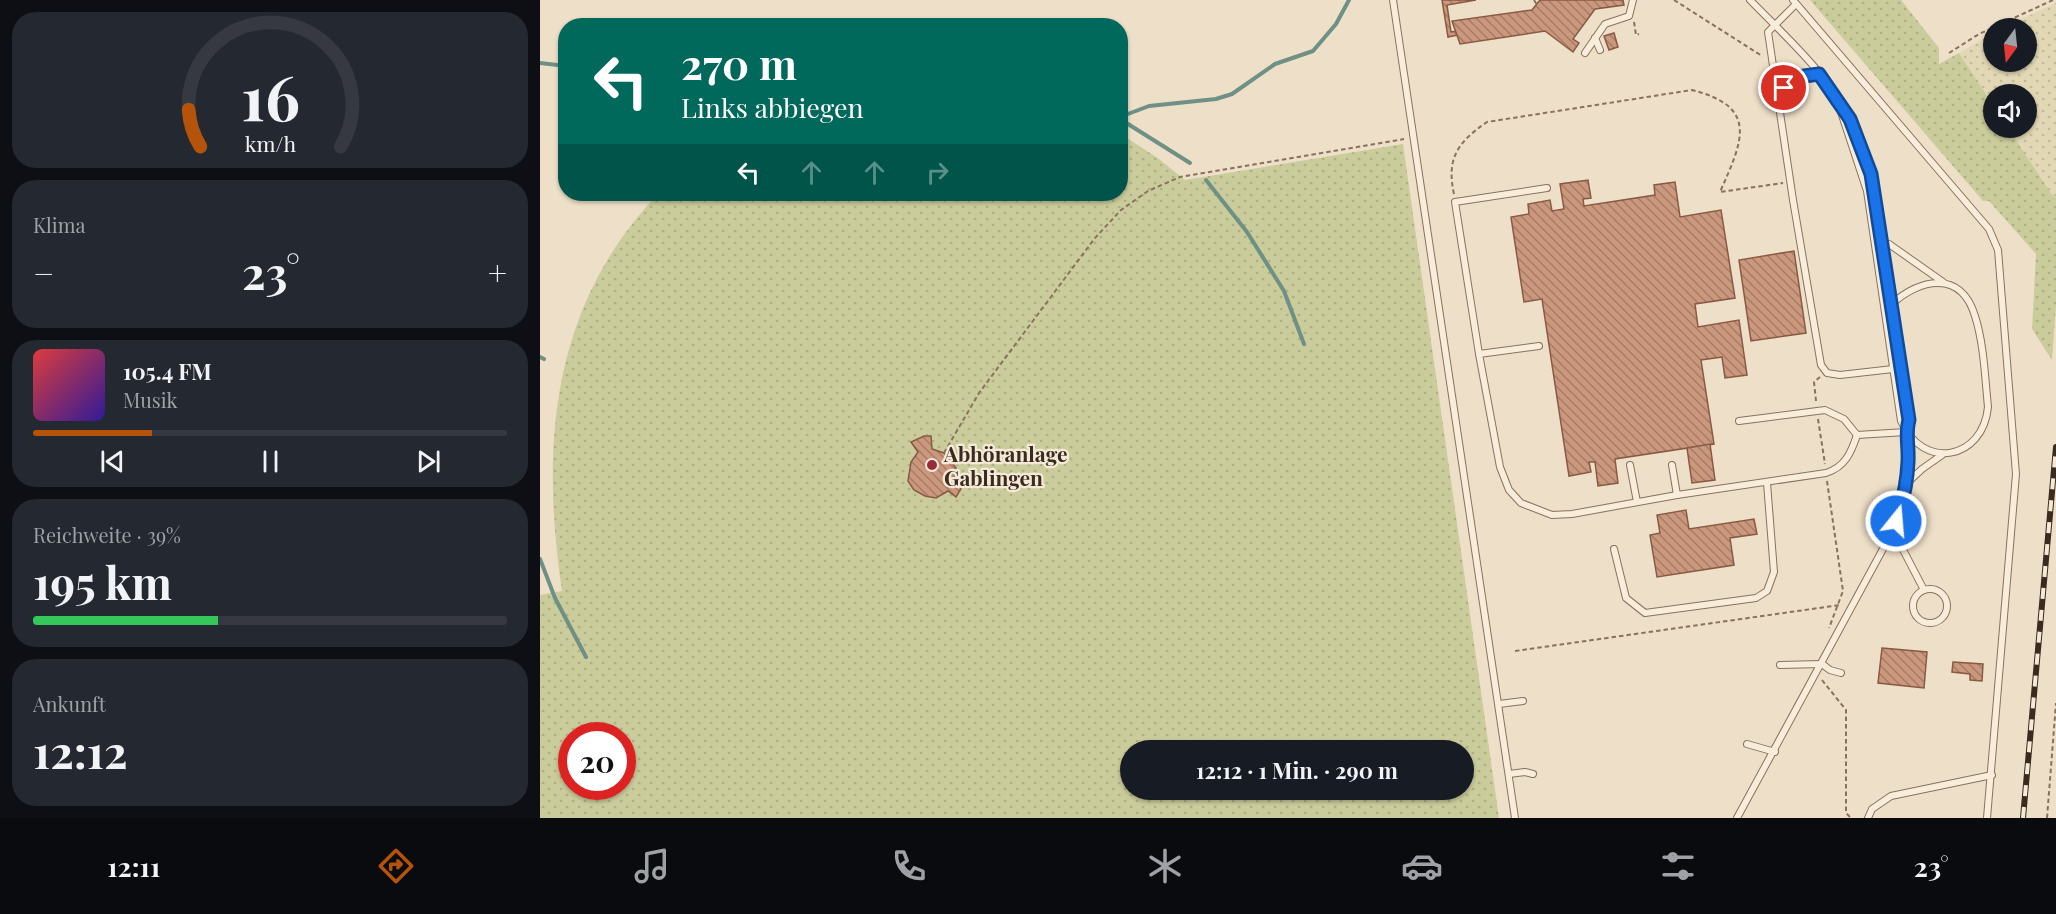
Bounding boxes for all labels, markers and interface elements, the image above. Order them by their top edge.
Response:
north arrow [1983,18,2037,72]
map controls [1983,18,2037,138]
text: 270 m [681,35,797,91]
icon: left [582,42,660,120]
text: 16 [241,53,299,137]
pin [1758,62,1809,113]
icon: arrive [1767,71,1800,104]
button: sound [1983,84,2037,138]
text: Links abbiegen [681,89,864,125]
text: km/h [244,129,296,157]
icon: left [732,156,765,189]
icon: ahead [795,156,828,189]
icon: ahead [858,156,891,189]
icon: right [921,156,954,189]
text: Klima [33,211,85,238]
text: 23° [242,241,300,301]
text: − [33,250,54,294]
text: + [488,250,507,294]
text: 105.4 FM [123,356,212,386]
text: Musik [123,386,178,413]
place label: Abhöranlage Gablingen [943,439,1068,491]
icon: previous [96,445,129,478]
icon: pause [254,445,287,478]
icon: next [412,445,445,478]
marker: Abhöranlage Gablingen [925,458,939,472]
position arrow [1864,489,1928,553]
text: Reichweite · 39% [33,521,181,548]
text: 195 km [33,551,172,611]
text: Ankunft [33,690,106,717]
text: 12:12 [33,720,128,780]
speed limit sign: 20 [558,722,636,800]
text: 12:12 · 1 Min. · 290 m [1196,755,1398,785]
icon: directions [375,845,417,887]
icon: music [631,845,673,887]
icon: phone [888,845,930,887]
icon: climate [1144,845,1186,887]
icon: car [1401,845,1443,887]
icon: filters [1657,845,1699,887]
text: 12:11 [107,848,160,884]
text: 23° [1914,848,1949,884]

